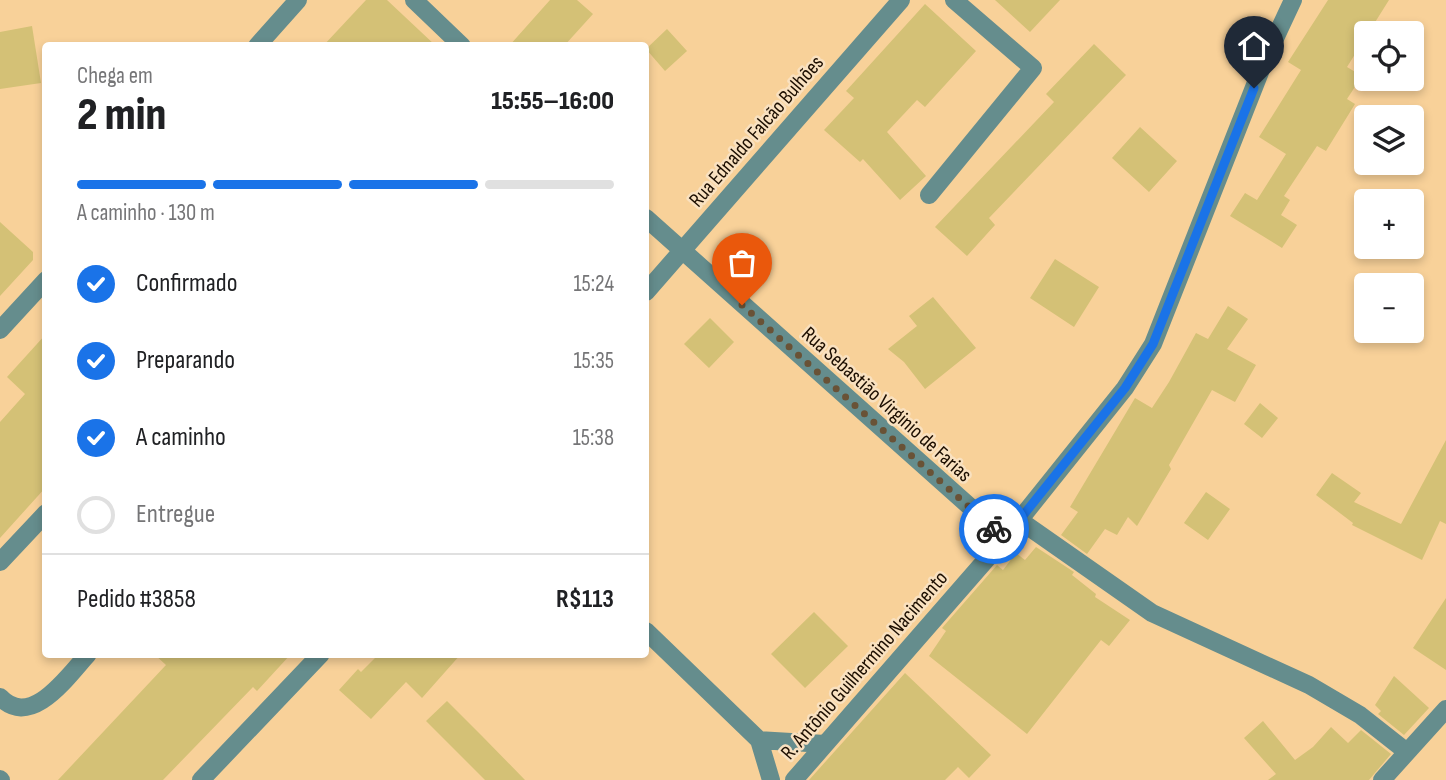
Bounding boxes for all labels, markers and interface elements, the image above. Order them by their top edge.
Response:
pin [1224,16,1284,88]
map controls [1354,21,1424,343]
button: locate [1354,21,1424,91]
icon: home [1235,27,1273,65]
street label: Rua Ednaldo Falcão Bulhões [684,50,829,212]
text: Chega em [77,62,153,90]
text: 15:55–16:00 [491,86,614,117]
text: 2 min [77,88,166,143]
button: layers [1354,105,1424,175]
button: + [1354,189,1424,259]
text: A caminho · 130 m [77,199,215,227]
pin [712,233,772,305]
icon: bag [723,244,761,282]
icon: check [77,265,115,303]
text: Confirmado [136,268,237,299]
text: 15:24 [573,270,614,298]
button: − [1354,273,1424,343]
street label: Rua Sebastião Virginio de Farias [797,322,977,487]
icon: check [77,342,115,380]
text: Preparando [136,345,235,376]
text: 15:35 [574,347,614,375]
icon: check [77,419,115,457]
text: A caminho [136,422,226,453]
text: 15:38 [573,424,614,452]
courier [959,494,1029,564]
text: Entregue [136,499,215,530]
icon: bike [975,510,1013,548]
street label: R. Antônio Guilhermino Nacimento [776,566,953,765]
text: Pedido #3858 [77,584,196,615]
text: R$113 [556,584,614,615]

